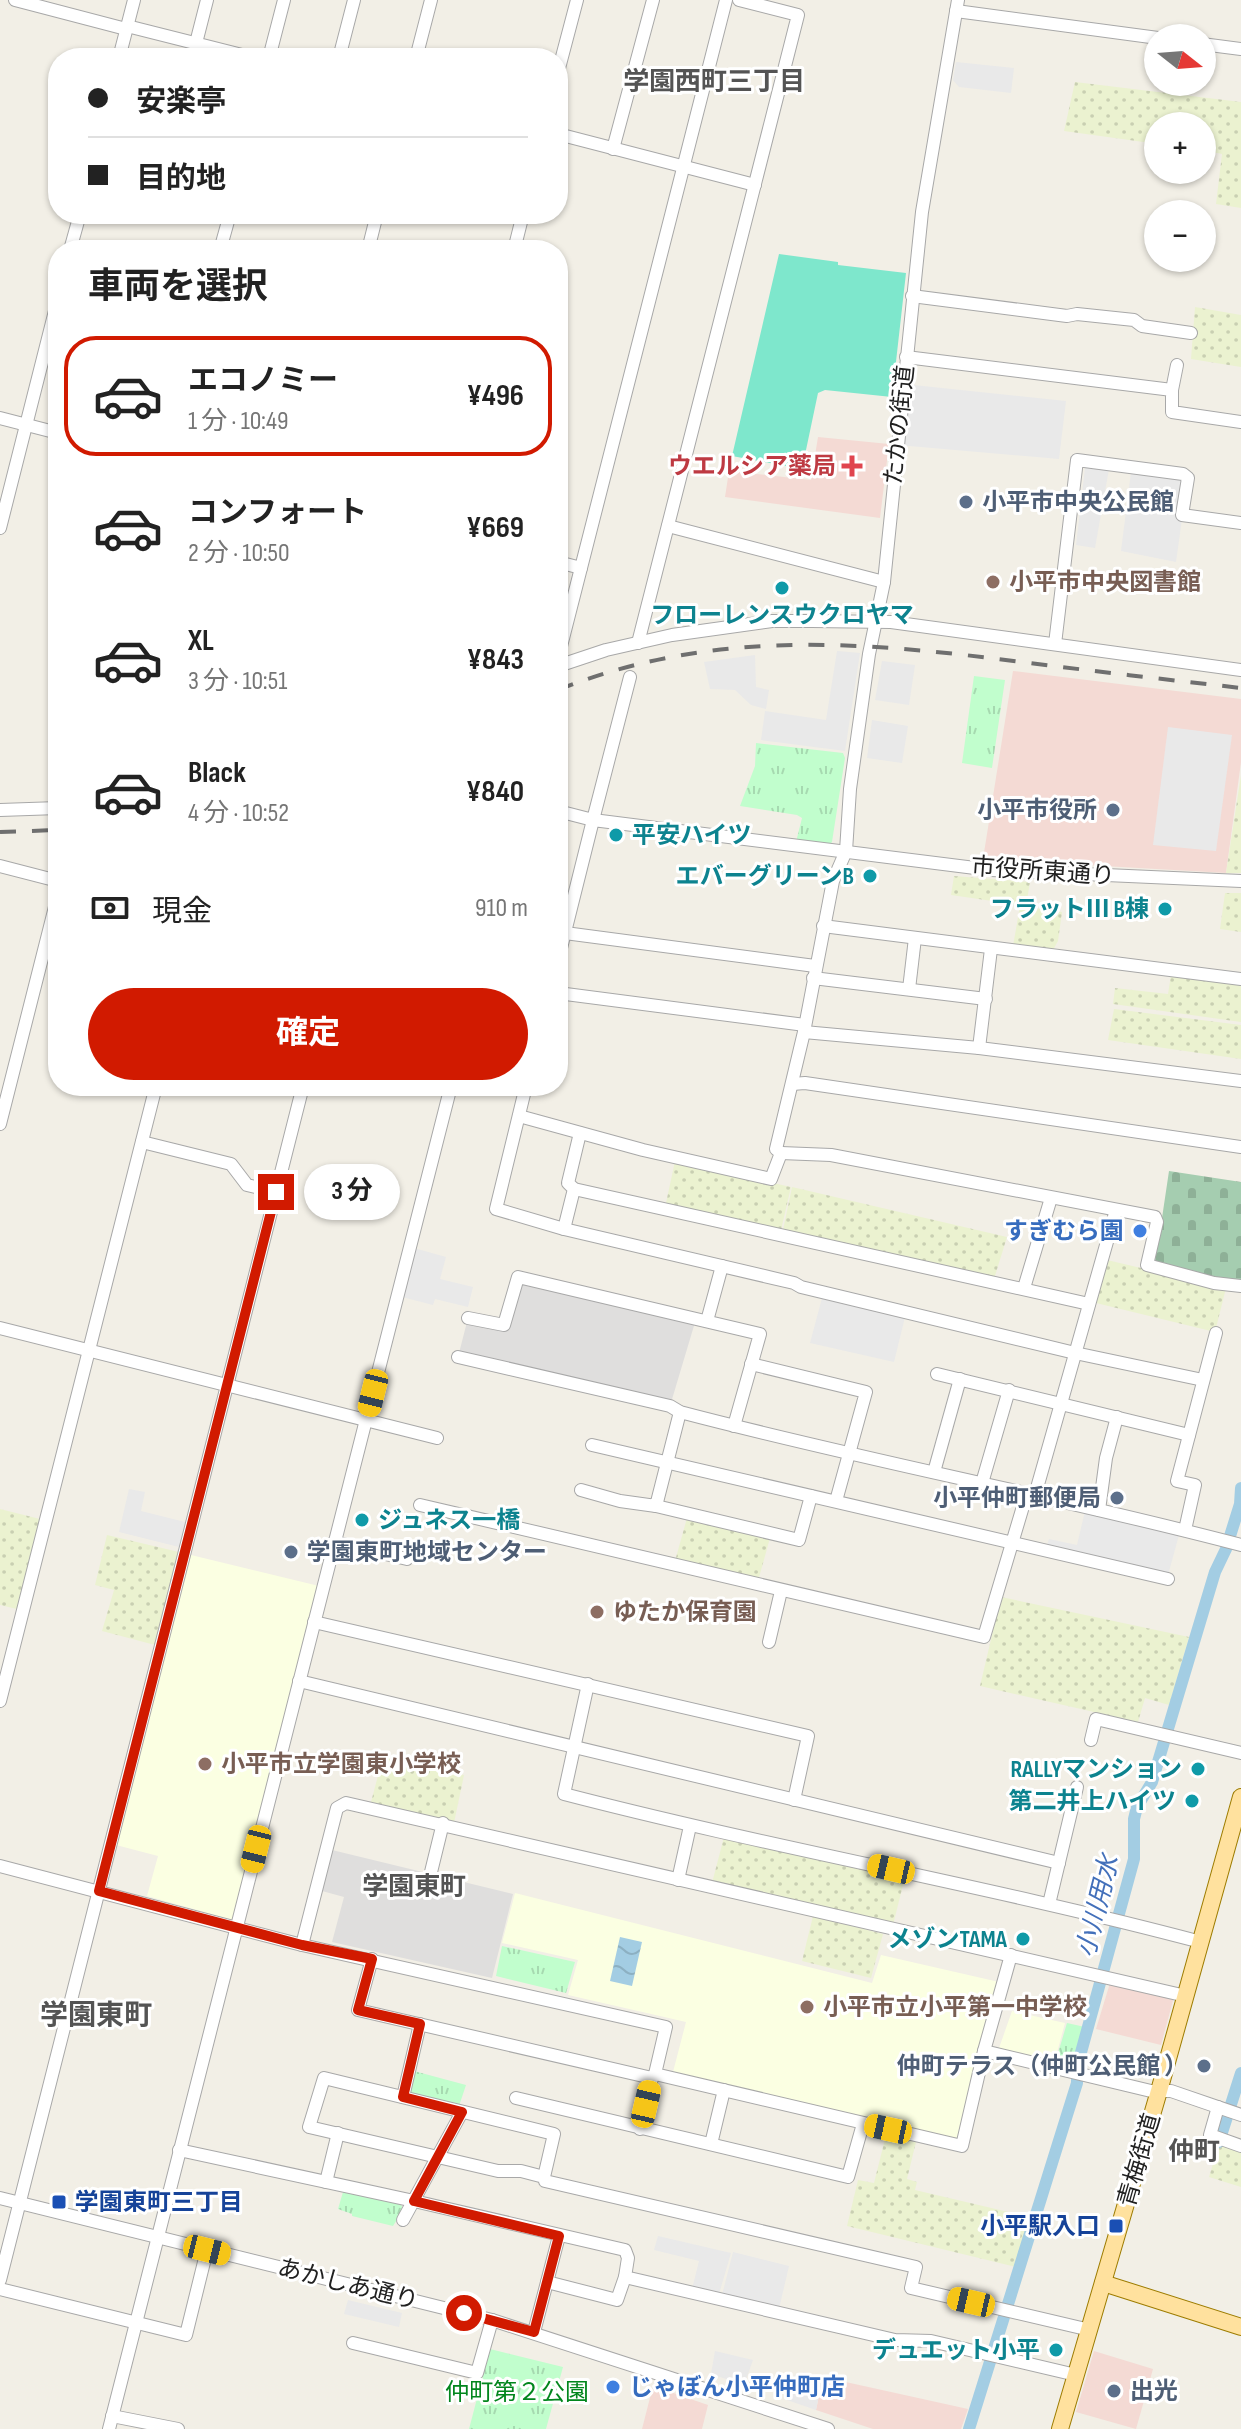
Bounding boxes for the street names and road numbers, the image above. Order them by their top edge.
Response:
street label: たかの街道 [879,364,920,486]
street label: 市役所東通り [970,852,1116,891]
street label: 青梅街道 [1112,2110,1167,2210]
street label: あかしあ通り [275,2253,421,2316]

